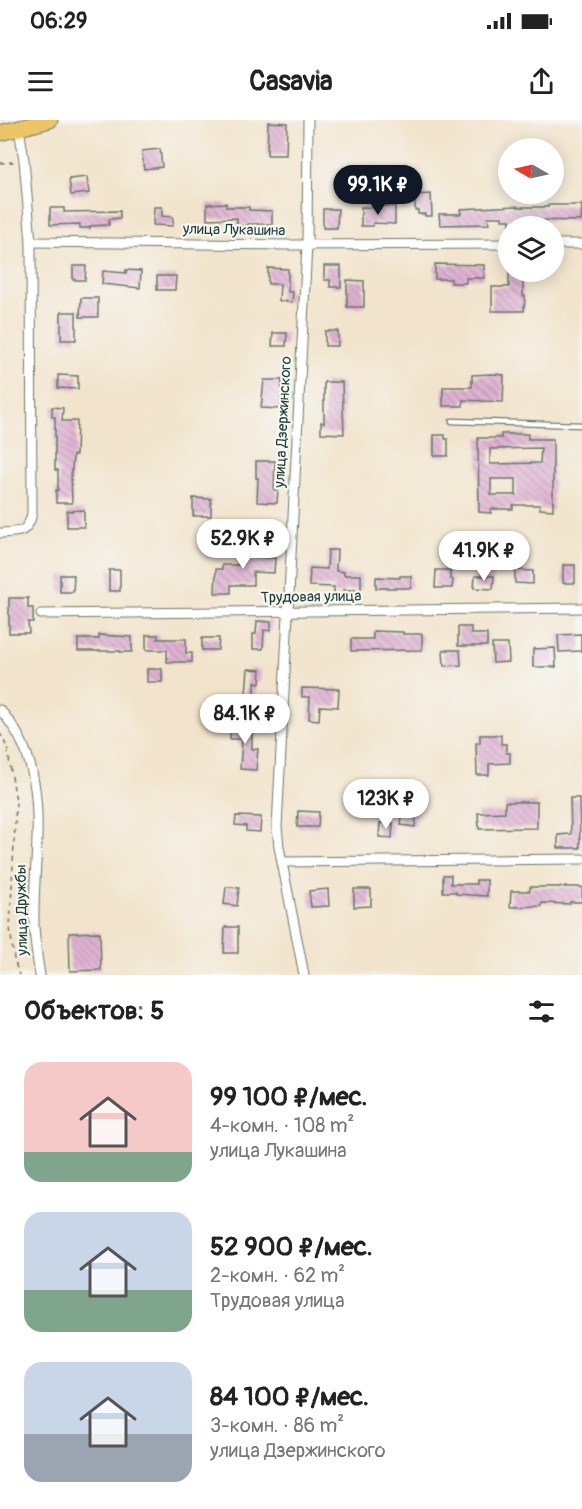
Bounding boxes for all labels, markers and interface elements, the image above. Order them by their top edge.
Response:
text: 06:29 [30,7,87,35]
icon: menu [24,65,57,98]
text: Casavia [249,65,333,98]
icon: share [525,65,558,98]
north arrow [498,138,564,204]
map controls [498,138,564,282]
pin: 99.1K ₽ [323,165,433,216]
text: 99.1K ₽ [347,172,409,197]
button: layers [498,216,564,282]
street label: улица Лукашина [182,220,285,240]
street label: улица Дзержинского [270,356,296,489]
pin: 52.9K ₽ [188,519,298,570]
text: 52.9K ₽ [210,526,276,551]
pin: 41.9K ₽ [429,531,539,582]
text: 41.9K ₽ [453,538,515,563]
street label: Трудовая улица [260,587,362,607]
pin: 84.1K ₽ [190,694,300,745]
text: 84.1K ₽ [214,701,276,726]
pin: 123K ₽ [337,779,435,830]
text: 123K ₽ [357,786,415,811]
street label: улица Дружбы [12,864,32,957]
text: Объектов: 5 [24,995,164,1027]
icon: filters [525,995,558,1028]
text: 99 100 ₽/мес. [210,1081,368,1113]
icon: home [72,1086,144,1158]
text: 4-комн. · 108 m² [210,1113,354,1138]
text: улица Лукашина [210,1138,347,1163]
text: 52 900 ₽/мес. [210,1231,373,1263]
icon: home [72,1236,144,1308]
text: 2-комн. · 62 m² [210,1263,345,1288]
text: Трудовая улица [210,1288,345,1313]
text: 84 100 ₽/мес. [210,1381,369,1413]
icon: home [72,1386,144,1458]
text: 3-комн. · 86 m² [210,1413,344,1438]
text: улица Дзержинского [210,1438,386,1463]

